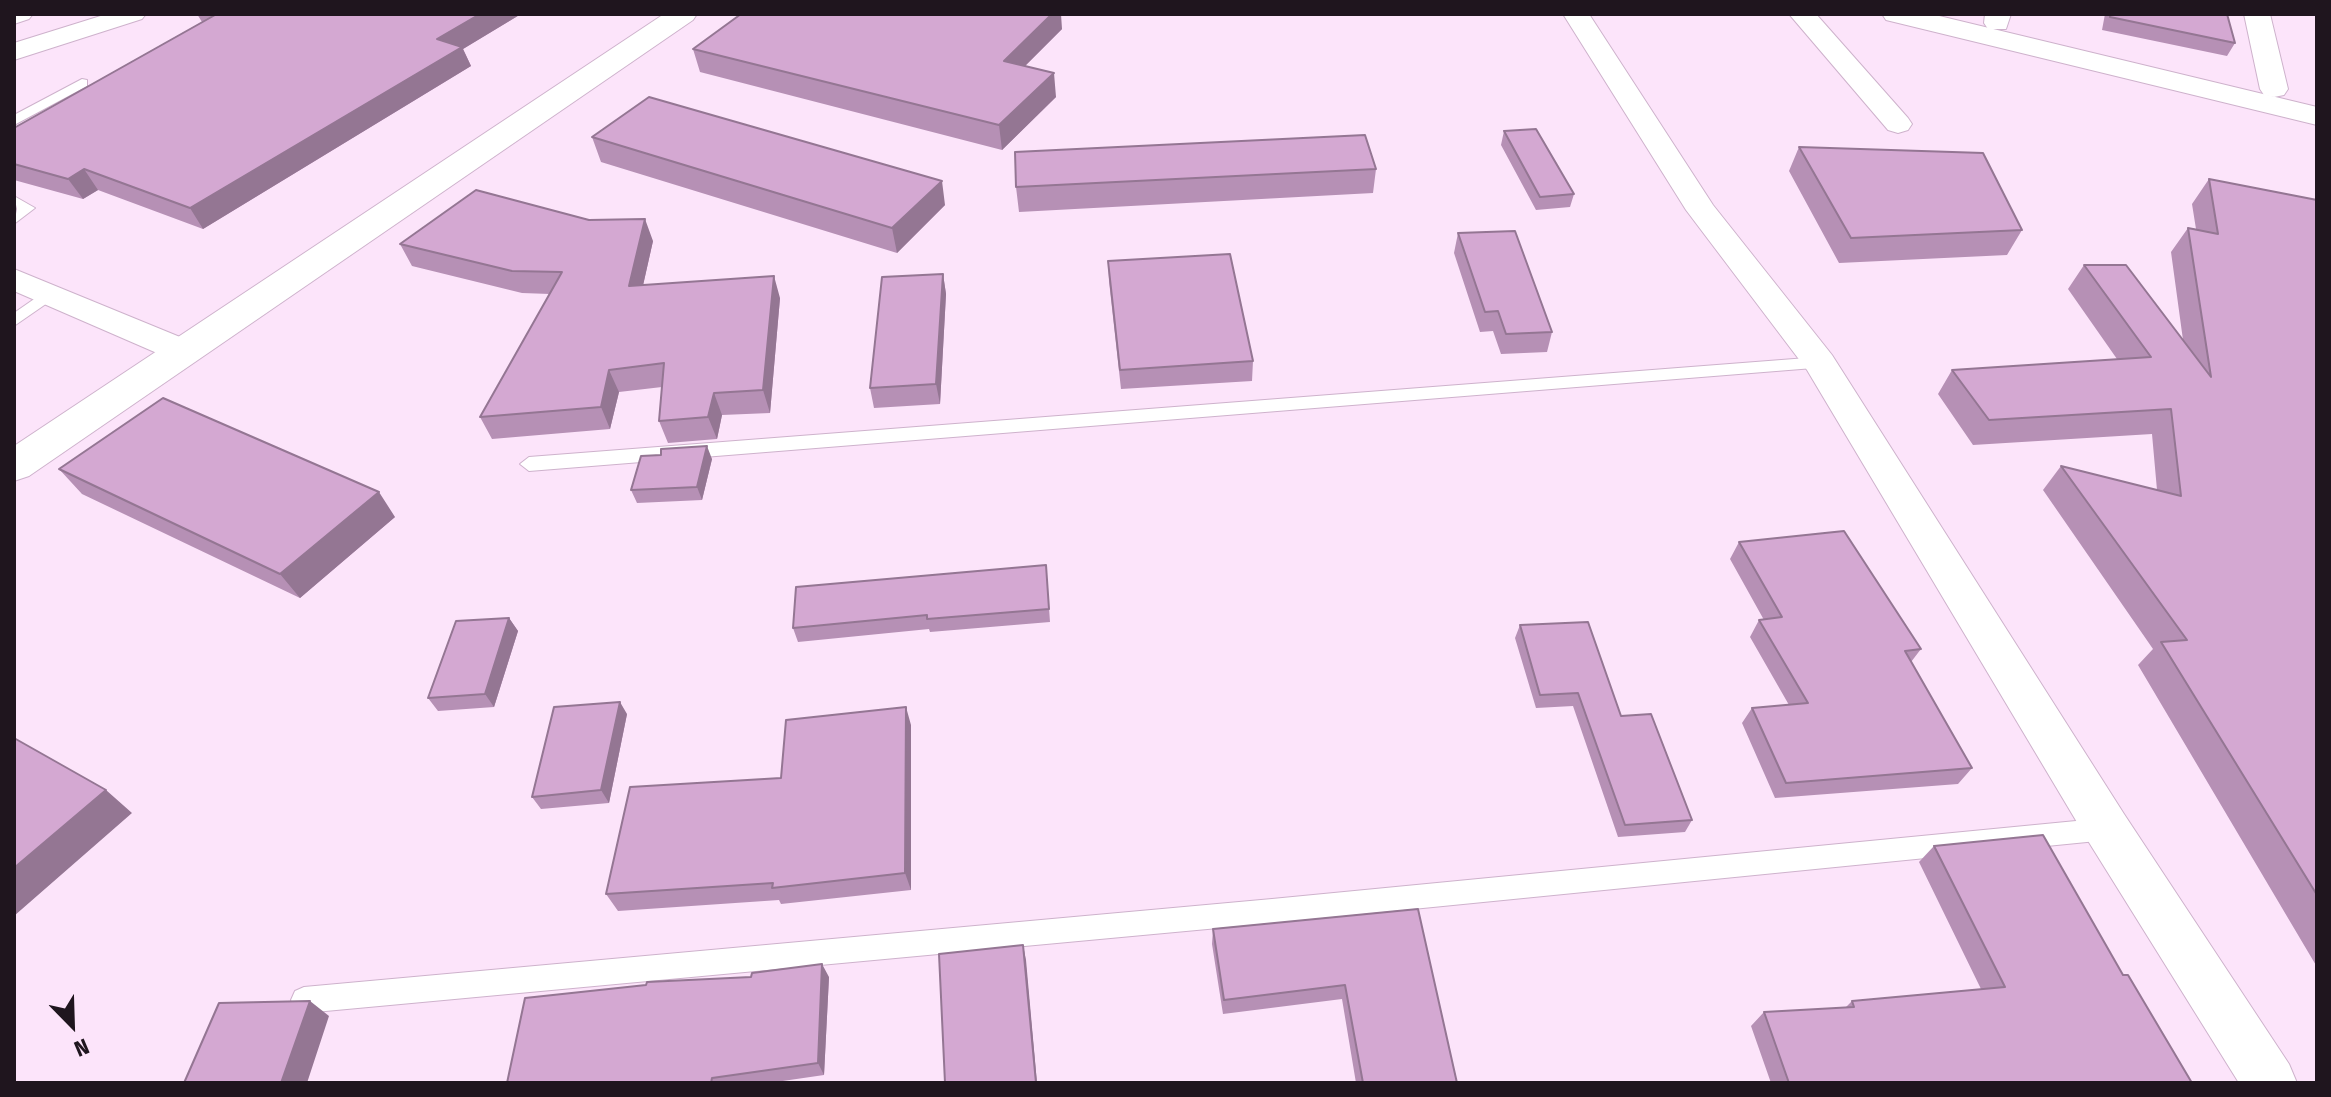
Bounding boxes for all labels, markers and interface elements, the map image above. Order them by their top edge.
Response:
north arrow [32,985,112,1065]
text: N [70,1033,93,1063]

